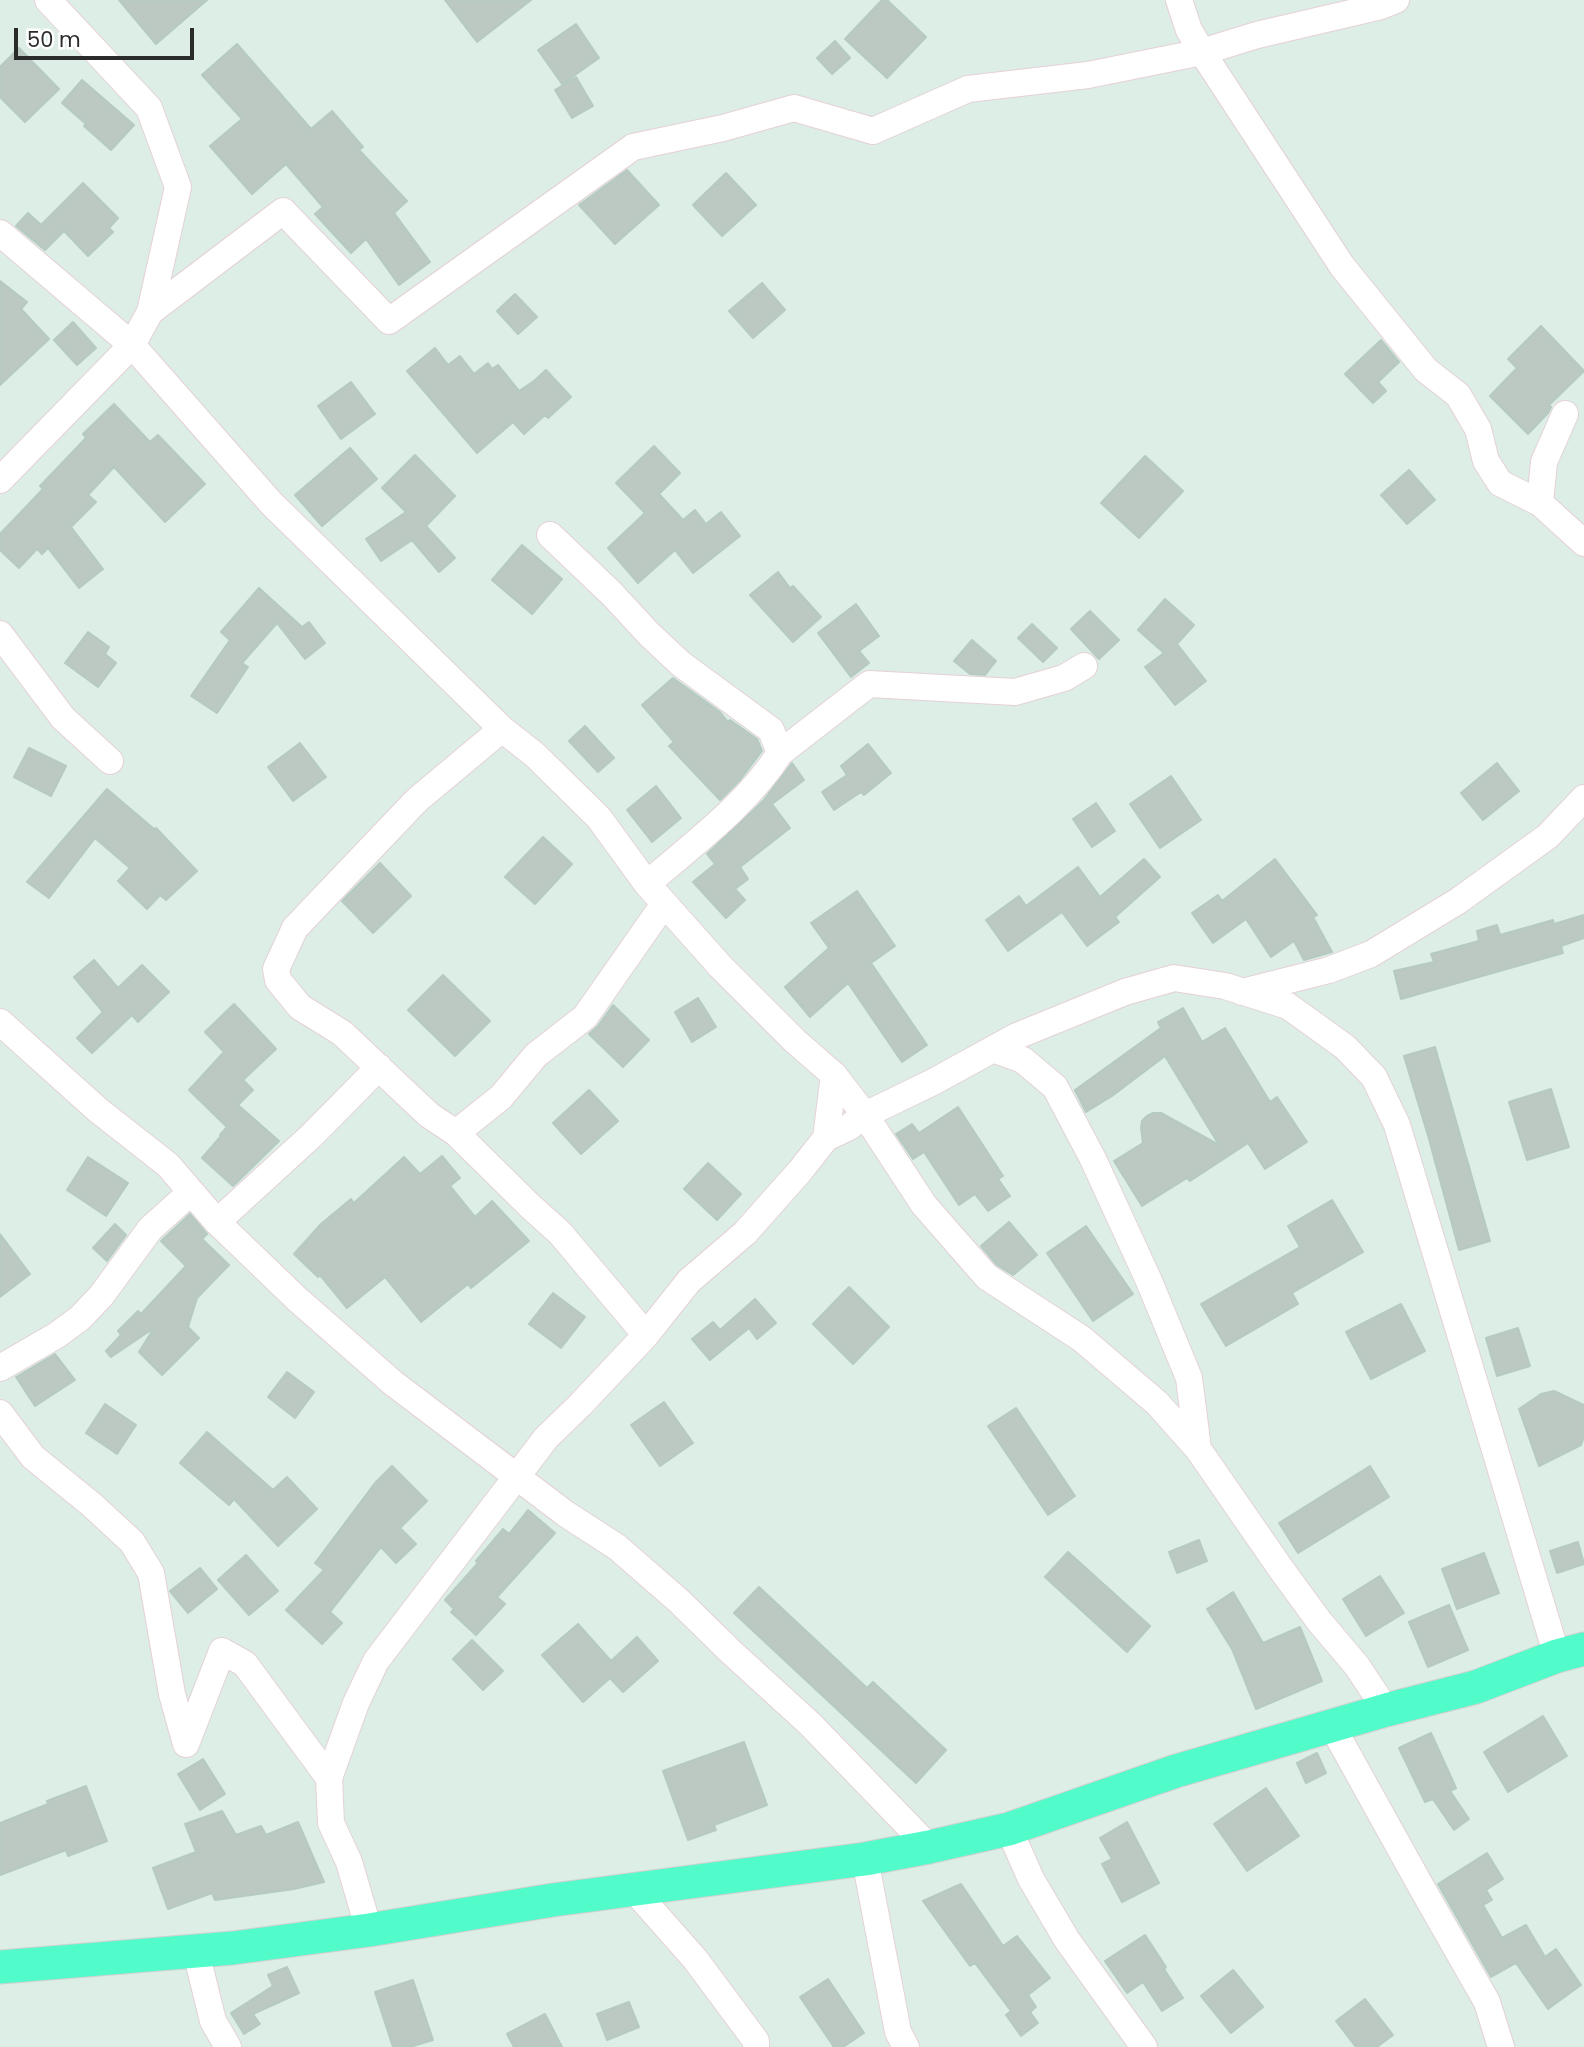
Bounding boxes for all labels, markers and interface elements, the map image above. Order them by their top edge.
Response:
scale bar [18,14,198,58]
text: 50 m [27,25,81,54]

